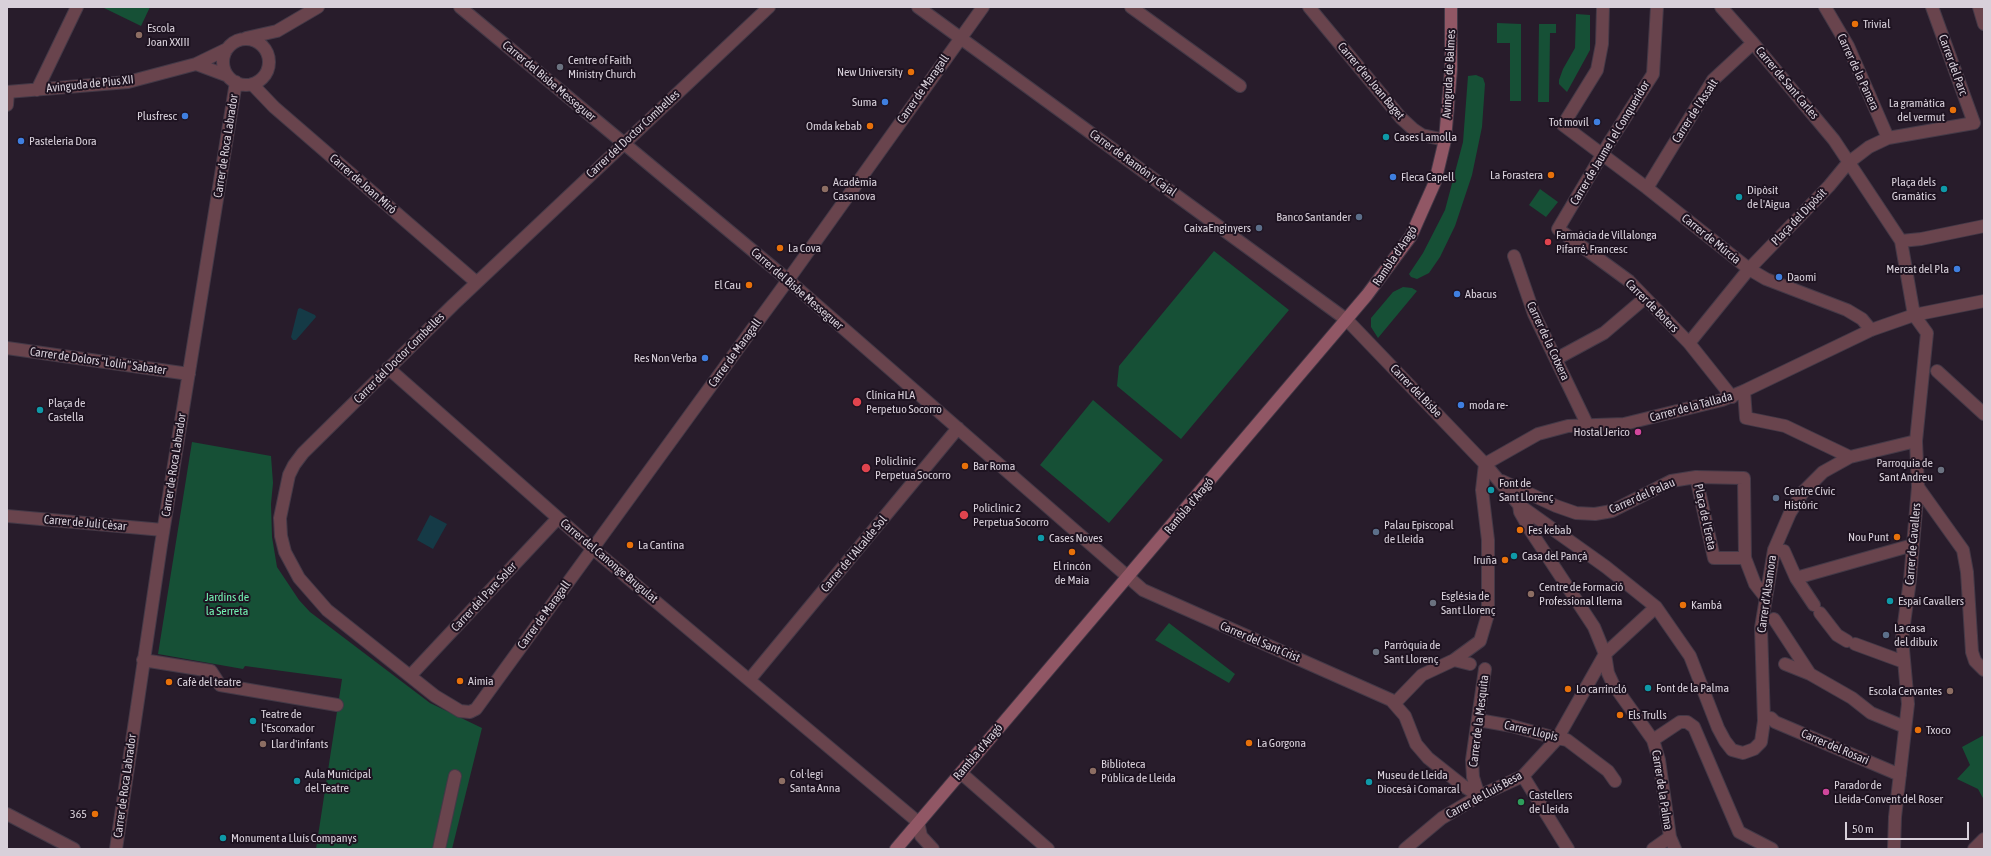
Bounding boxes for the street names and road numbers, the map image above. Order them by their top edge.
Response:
street label: Avinguda de Balmes [1439,29,1459,119]
street label: Carrer de la Panera [1834,31,1882,113]
street label: Carrer del Parc [1935,33,1971,97]
street label: Carrer del Bisbe Messeguer [499,38,599,124]
street label: Carrer d'en Joan Baget [1335,39,1407,123]
street label: Carrer de Sant Carles [1752,44,1822,122]
street label: Carrer de Maragall [894,52,952,126]
street label: Avinguda de Pius XII [46,72,134,96]
street label: Carrer de l'Assalt [1669,76,1721,146]
street label: Carrer de Jaume I el Conqueridor [1567,78,1653,208]
street label: Carrer del Doctor Combelles [583,87,683,181]
street label: Carrer de Roca Labrador [211,93,241,199]
street label: Carrer de Ramón y Cajal [1087,127,1179,199]
street label: Carrer de Joan Miró [327,151,399,217]
street label: Plaça del Dipòsit [1768,186,1830,248]
street label: Carrer de Múrcia [1679,211,1743,267]
street label: Rambla d'Aragó [1370,223,1420,289]
street label: Carrer del Bisbe Messeguer [748,245,846,333]
street label: Carrer de Boters [1622,276,1682,336]
street label: Carrer de la Cotxera [1523,299,1573,383]
street label: Carrer del Doctor Combelles [351,310,447,406]
street label: Carrer de Maragall [705,316,765,390]
street label: Carrer de Dolors "Lolin" Sabater [29,344,167,378]
street label: Carrer del Bisbe [1387,361,1445,421]
street label: Carrer de la Tallada [1648,389,1734,425]
street label: Carrer de Roca Labrador [159,412,189,518]
street label: Rambla d'Aragó [1161,475,1217,537]
street label: Carrer del Palau [1607,475,1677,517]
street label: Plaça de l'Ereta [1691,483,1719,551]
street label: Carrer de Cavallers [1902,502,1924,586]
street label: Carrer de Juli Cèsar [43,512,127,534]
street label: Carrer de l'Alcalde Sol [818,513,890,595]
street label: Carrer del Canonge Brugulat [557,516,661,606]
street label: Carrer d'Alsamora [1754,554,1780,634]
street label: Carrer del Pare Soler [448,559,520,635]
street label: Carrer de Maragall [514,578,574,652]
street label: Carrer del Sant Crist [1218,619,1302,665]
street label: Carrer de la Mesquita [1466,674,1492,768]
street label: Carrer Llopis [1503,718,1559,744]
street label: Rambla d'Aragó [950,721,1006,783]
street label: Carrer del Rosari [1799,726,1871,768]
street label: Carrer de Roca Labrador [111,733,139,839]
street label: Carrer de la Palma [1649,749,1675,831]
street label: Carrer de Lluís Besa [1443,768,1525,822]

